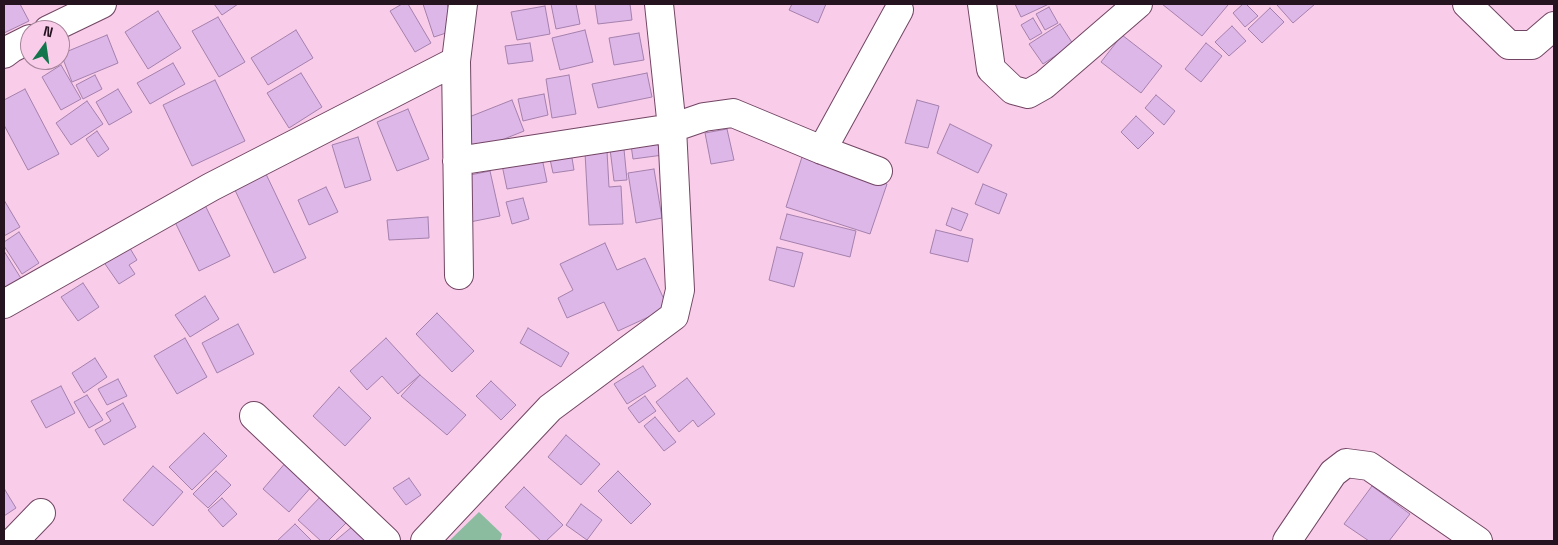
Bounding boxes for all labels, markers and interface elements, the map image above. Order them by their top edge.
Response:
north arrow [20,20,70,70]
text: N [42,22,55,41]

